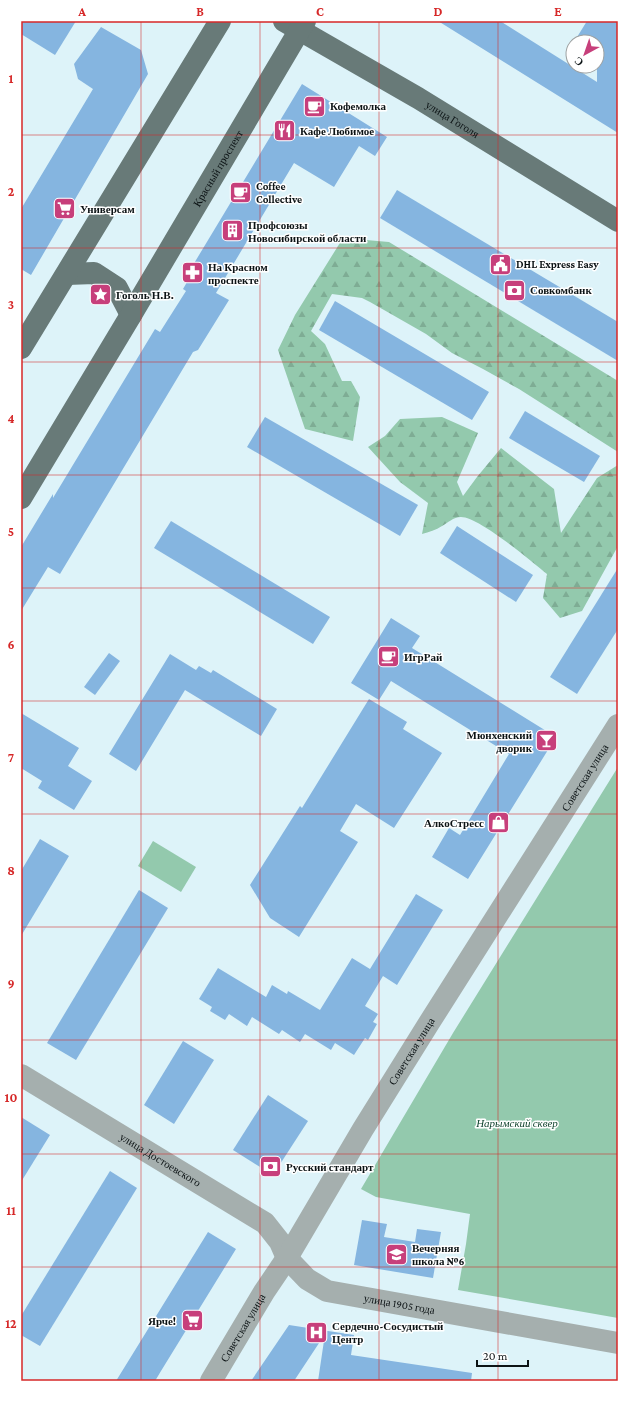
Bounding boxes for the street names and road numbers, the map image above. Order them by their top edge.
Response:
street label: улица Гоголя [424,98,481,140]
street label: Красный проспект [191,128,245,209]
street label: Советская улица [559,742,611,813]
street label: Советская улица [386,1015,437,1087]
street label: улица Достоевского [118,1130,204,1189]
street label: Советская улица [218,1291,268,1364]
street label: улица 1905 года [363,1292,436,1316]

